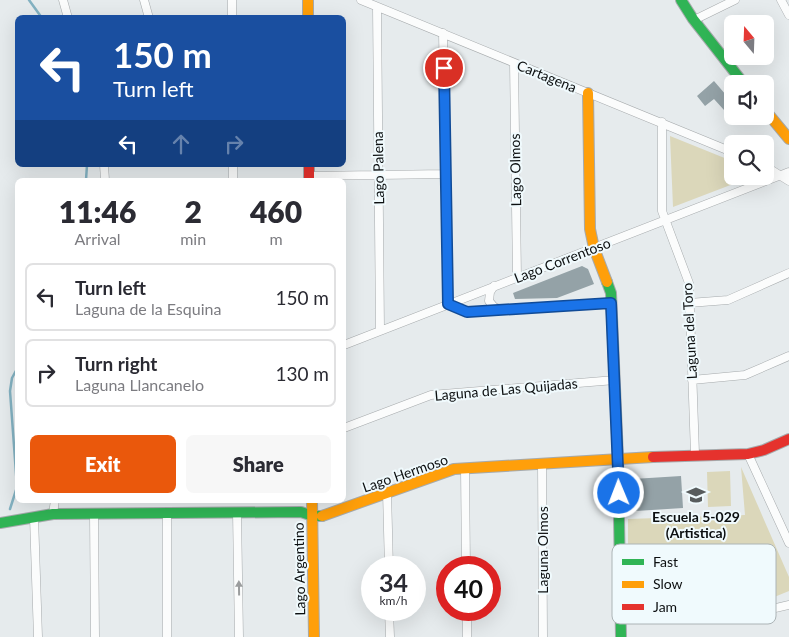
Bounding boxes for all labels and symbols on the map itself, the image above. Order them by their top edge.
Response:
north arrow [724,15,774,65]
pin [423,47,465,89]
street label: Cartagena [515,56,579,96]
street label: Lago Palena [369,131,387,205]
street label: Lago Olmos [506,133,524,207]
street label: Lago Correntoso [511,234,613,286]
street label: Laguna del Toro [678,282,700,380]
street label: Laguna de Las Quijadas [434,374,578,404]
street label: Lago Hermoso [360,450,450,496]
position arrow [592,466,644,518]
school or university icon: Escuela 5-029 (Artistica) [685,484,707,506]
street label: Laguna Olmos [534,506,551,594]
place label: Escuela 5-029 (Artistica) [652,508,740,541]
street label: Lago Argentino [290,522,308,616]
legend [612,544,776,624]
text: Fast [653,553,678,570]
speed limit sign: 40 [436,556,501,621]
text: Slow [653,575,683,592]
one-way arrow [234,580,242,596]
text: Jam [653,598,677,615]

